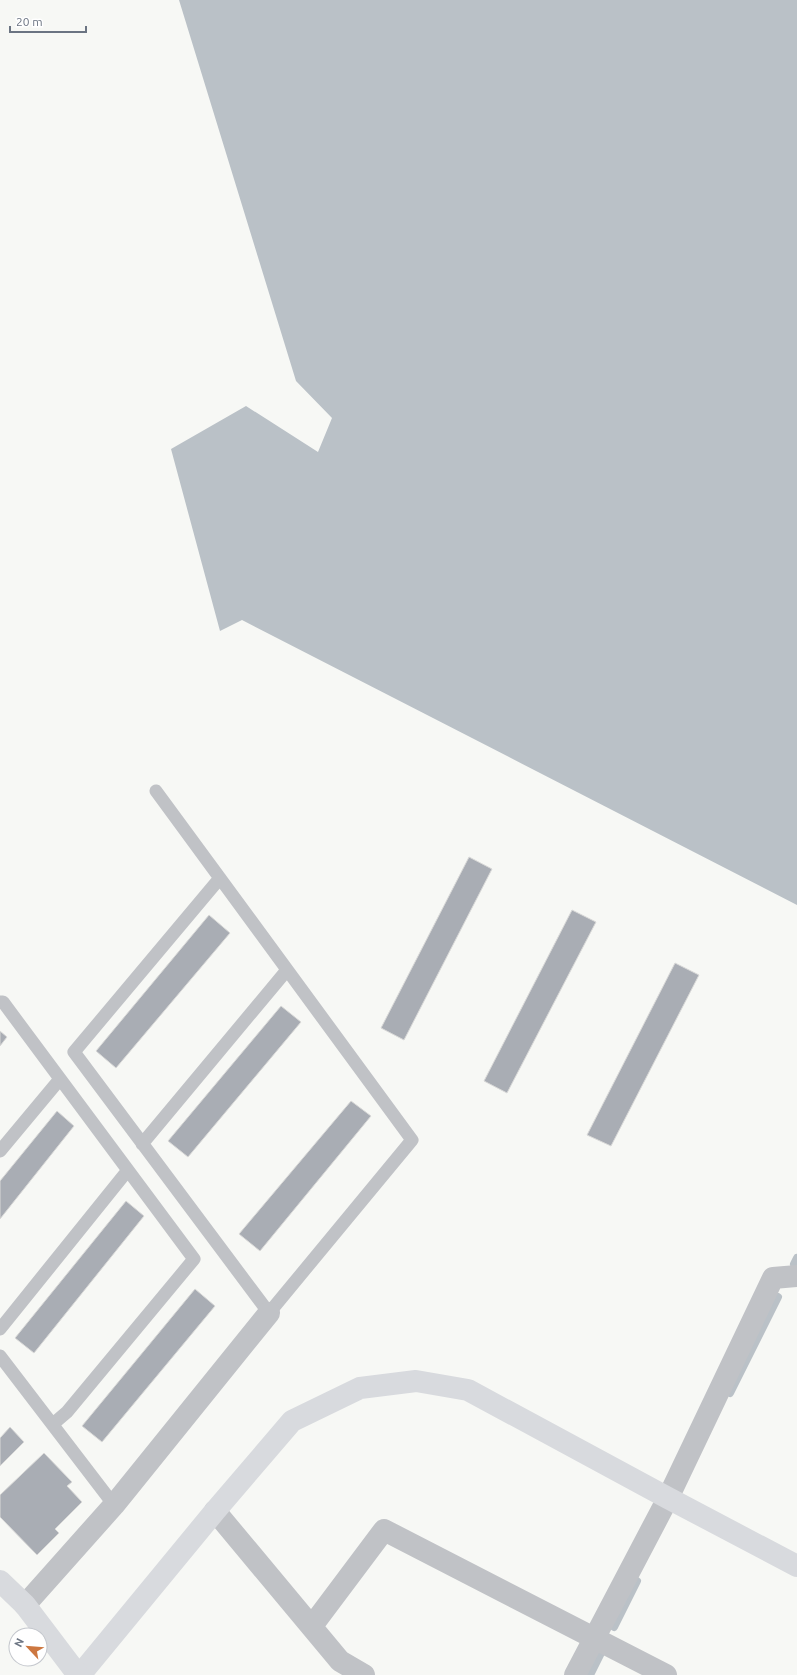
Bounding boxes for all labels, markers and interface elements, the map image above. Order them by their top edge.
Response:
scale bar [10,8,86,34]
text: 20 m [16,15,43,28]
north arrow [8,1627,48,1667]
text: N [12,1636,26,1649]

